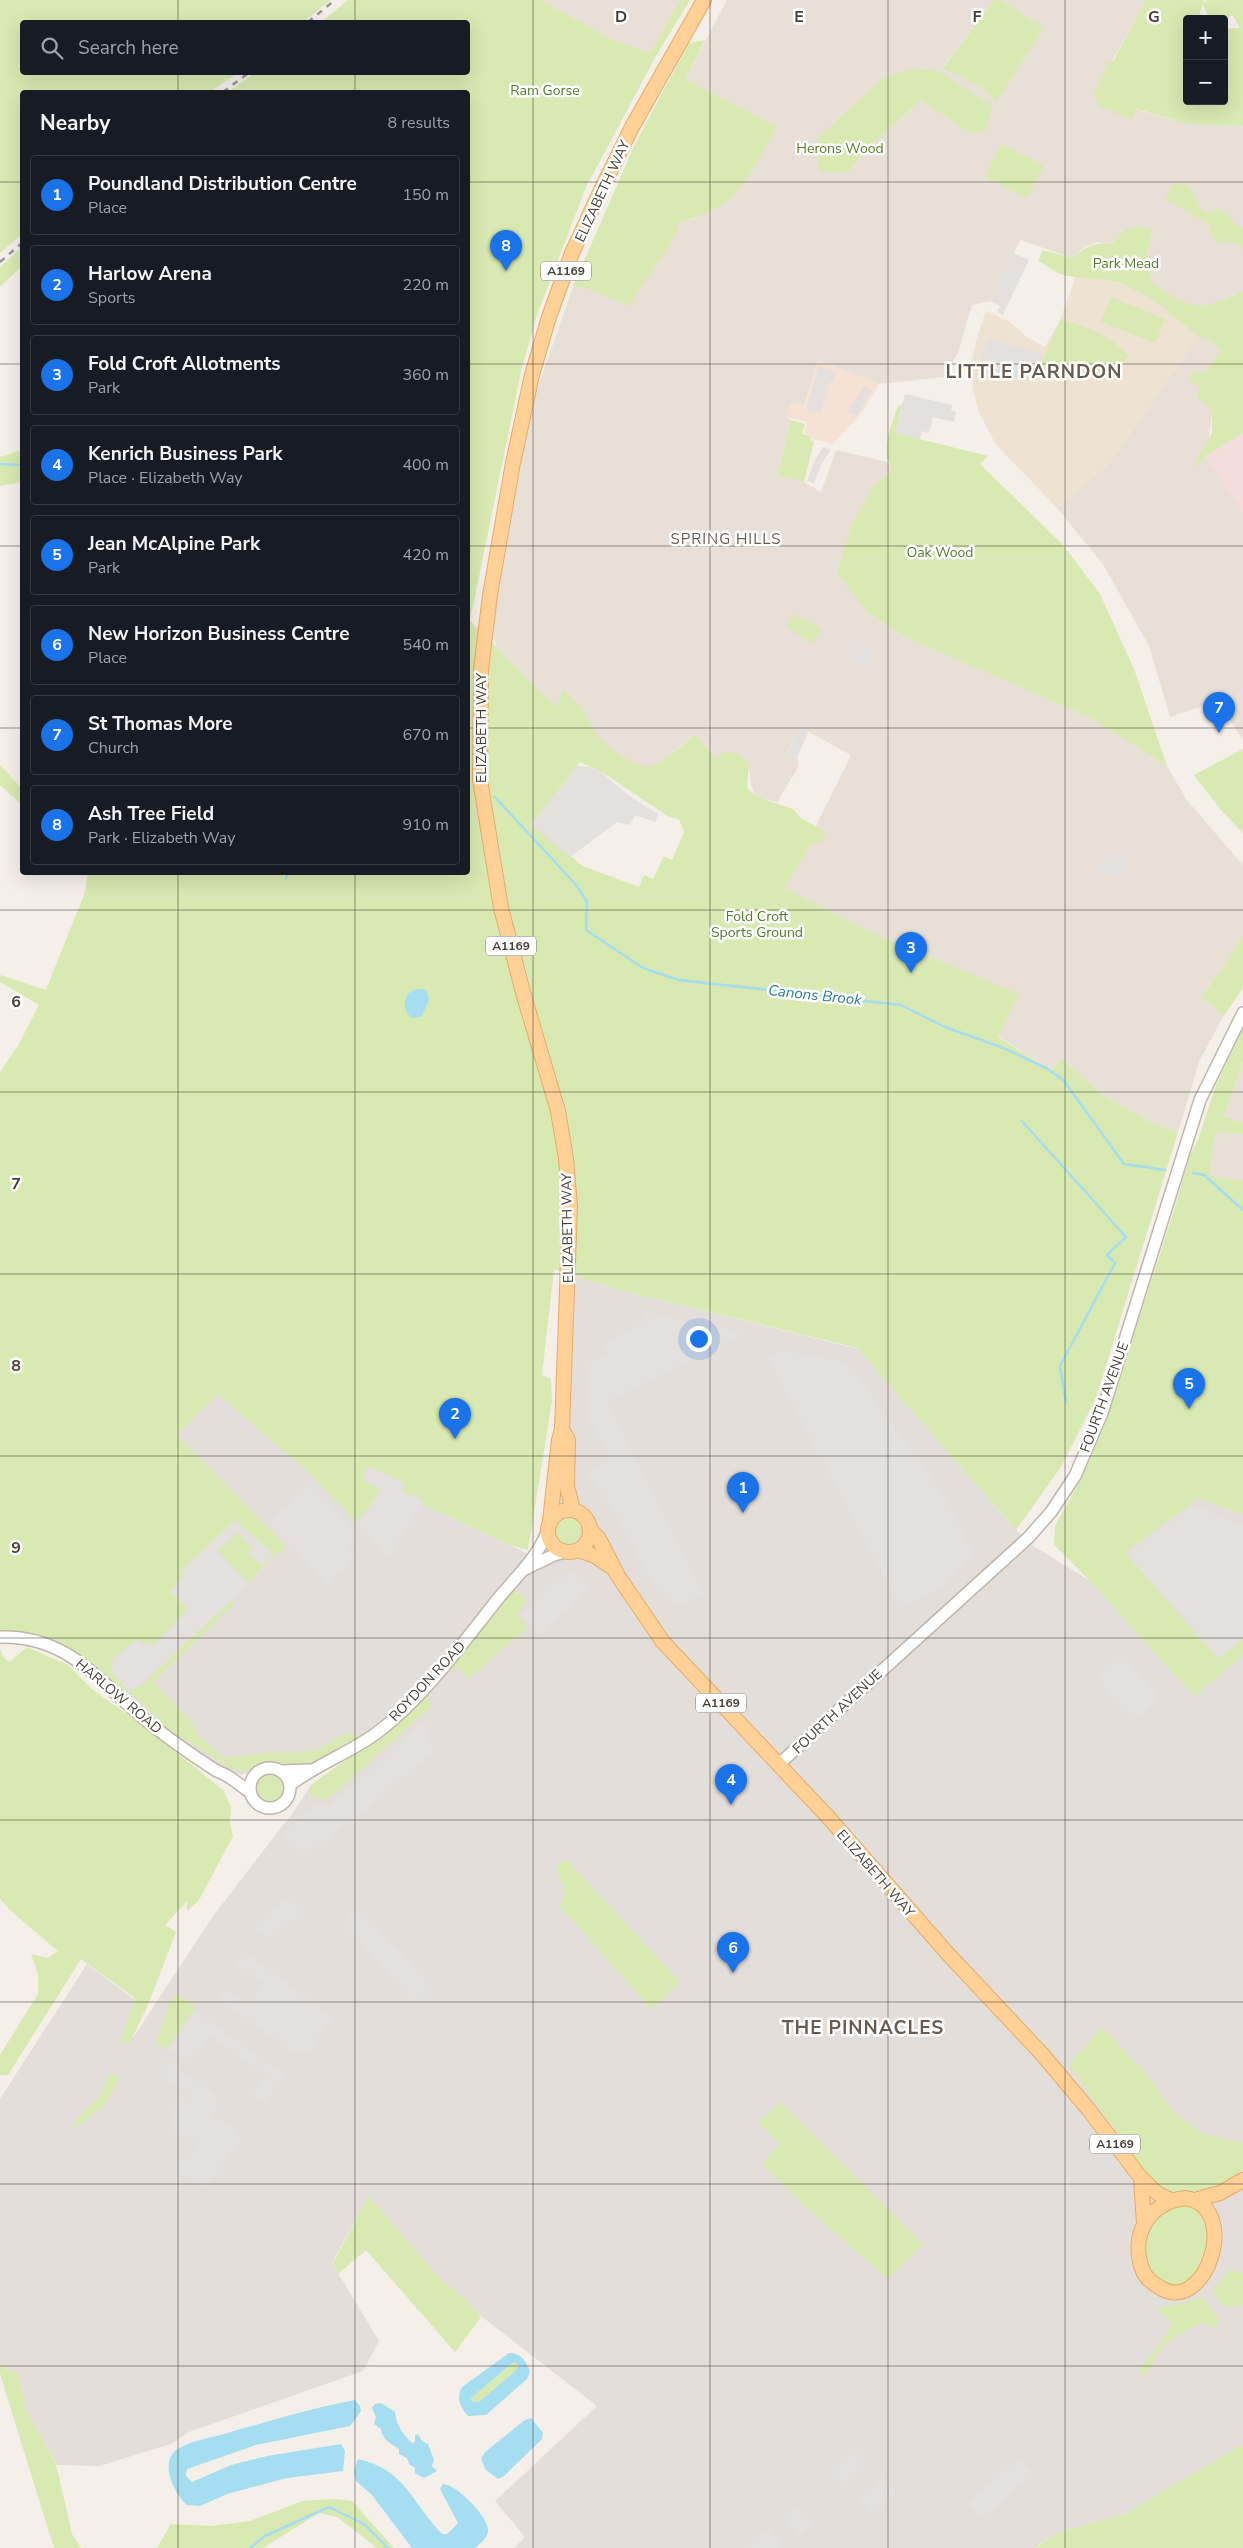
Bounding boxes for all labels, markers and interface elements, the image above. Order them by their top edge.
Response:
text: D [615,6,627,28]
text: E [794,6,804,28]
text: F [973,6,982,28]
text: G [1148,6,1160,28]
map controls [1183,15,1228,105]
button: + [1183,15,1228,60]
search box [20,20,470,75]
icon: search [38,34,66,62]
text: Search here [78,35,179,61]
button: − [1183,60,1228,105]
park label: Ram Gorse [510,81,580,100]
text: Nearby [40,109,110,137]
text: 8 results [388,112,450,134]
street label: ELIZABETH WAY [571,137,635,245]
park label: Herons Wood [796,139,884,158]
text: Poundland Distribution Centre [88,171,357,197]
text: 1 [52,184,62,206]
text: 150 m [402,184,449,206]
text: Place [88,197,127,219]
pin: 8 [490,230,522,271]
park label: Park Mead [1093,254,1159,273]
text: Harlow Arena [88,261,212,287]
road number: A1169 [541,262,591,280]
text: 2 [52,274,62,296]
text: 220 m [402,274,449,296]
text: Sports [88,287,136,309]
text: Fold Croft Allotments [88,351,281,377]
district label: LITTLE PARNDON [945,359,1123,385]
text: 3 [52,364,62,386]
text: 360 m [402,364,449,386]
text: Park [88,377,120,399]
text: Kenrich Business Park [88,441,283,467]
text: 4 [52,454,62,476]
text: 400 m [402,454,449,476]
text: Place · Elizabeth Way [88,467,243,489]
district label: SPRING HILLS [671,529,781,549]
text: Jean McAlpine Park [88,531,260,557]
park label: Oak Wood [906,543,974,562]
text: 5 [52,544,62,566]
text: 420 m [402,544,449,566]
text: Park [88,557,120,579]
text: New Horizon Business Centre [88,621,349,647]
text: 6 [52,634,62,656]
text: 540 m [402,634,449,656]
text: Place [88,647,127,669]
street label: ELIZABETH WAY [472,672,491,783]
pin: 7 [1203,692,1235,733]
text: St Thomas More [88,711,233,737]
text: 7 [52,724,62,746]
text: 670 m [402,724,449,746]
text: Church [88,737,139,759]
text: Ash Tree Field [88,801,214,827]
text: 8 [52,814,62,836]
text: 910 m [402,814,449,836]
text: Park · Elizabeth Way [88,827,235,849]
park label: Fold Croft Sports Ground [711,907,803,942]
pin: 3 [895,932,927,973]
road number: A1169 [486,936,536,956]
water label: Canons Brook [767,980,863,1010]
text: 6 [11,991,21,1013]
street label: ELIZABETH WAY [557,1172,578,1283]
text: 7 [11,1173,21,1195]
your location [686,1326,712,1352]
street label: FOURTH AVENUE [1076,1339,1133,1455]
text: 8 [11,1355,21,1377]
pin: 5 [1173,1368,1205,1409]
pin: 2 [439,1398,471,1439]
pin: 1 [727,1472,759,1513]
text: 9 [11,1537,21,1559]
street label: ROYDON ROAD [385,1637,470,1726]
street label: HARLOW ROAD [71,1655,166,1738]
street label: FOURTH AVENUE [788,1665,886,1758]
road number: A1169 [696,1694,746,1712]
pin: 4 [715,1764,747,1805]
street label: ELIZABETH WAY [832,1826,919,1922]
pin: 6 [717,1932,749,1973]
district label: THE PINNACLES [782,2015,944,2041]
road number: A1169 [1090,2134,1140,2154]

